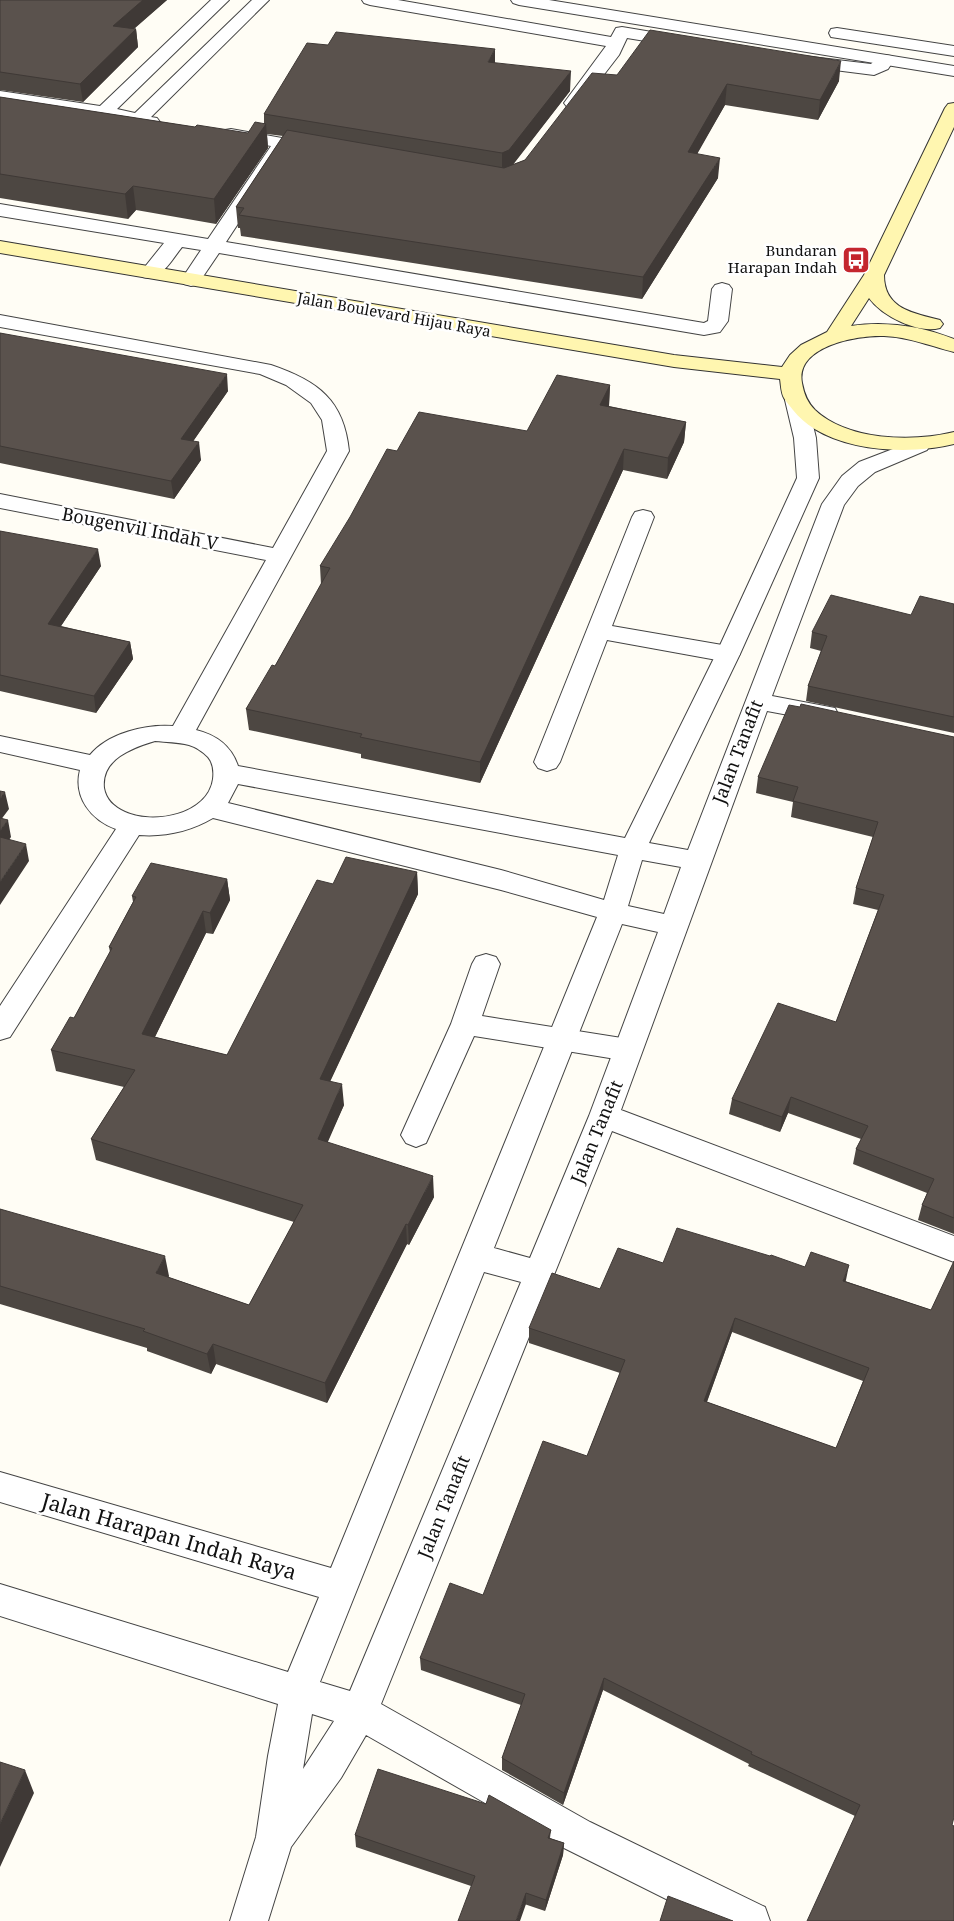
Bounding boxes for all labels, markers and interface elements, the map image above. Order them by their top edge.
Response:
place label: Bundaran Harapan Indah [728,240,837,277]
bus stop icon: Bundaran Harapan Indah [841,245,871,275]
street label: Jalan Boulevard Hijau Raya [295,287,493,341]
street label: Bougenvil Indah V [60,501,221,555]
street label: Jalan Tanafit [706,696,768,808]
street label: Jalan Tanafit [564,1076,628,1188]
street label: Jalan Tanafit [411,1451,475,1563]
street label: Jalan Harapan Indah Raya [38,1486,300,1586]

